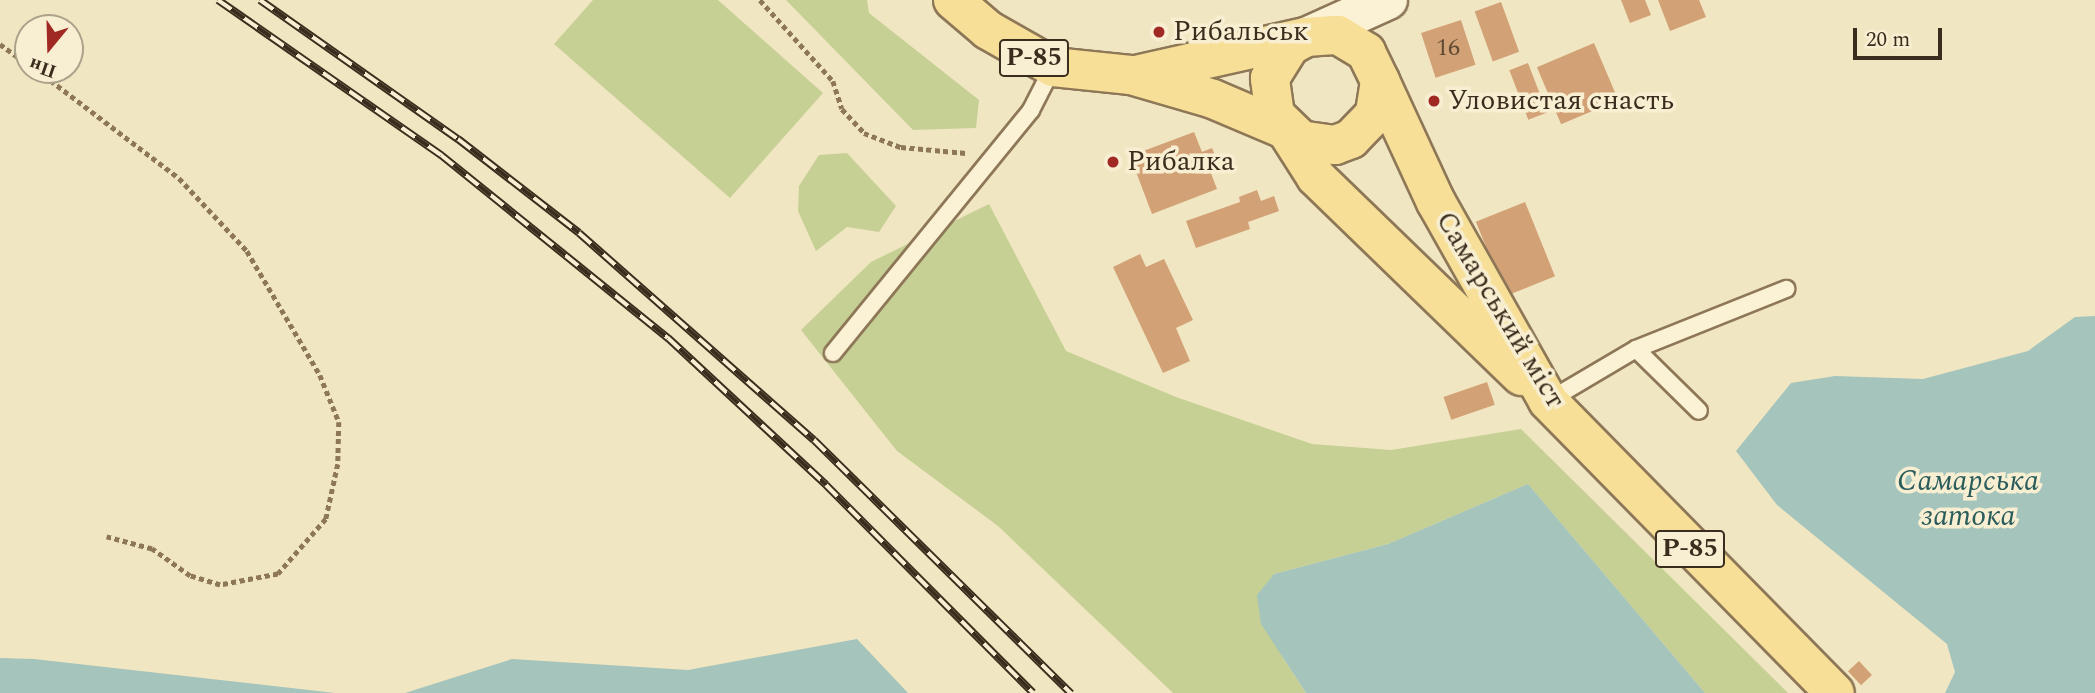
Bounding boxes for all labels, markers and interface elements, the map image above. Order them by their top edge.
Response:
north arrow [14,14,84,84]
scale bar [1857,14,1946,58]
place label: Рибальськ [1173,15,1309,49]
marker: Рибальськ [1151,24,1167,40]
text: 20 m [1866,24,1910,56]
house number: 16 [1436,35,1460,63]
road number: Р-85 [997,36,1071,80]
text: Пн [25,49,60,86]
place label: Уловистая снасть [1448,84,1674,118]
marker: Уловистая снасть [1426,93,1442,109]
place label: Рибалка [1127,145,1235,179]
marker: Рибалка [1105,154,1121,170]
street label: Самарський міст [1428,206,1572,414]
water label: Самарська затока [1897,463,2039,534]
road number: Р-85 [1653,526,1727,572]

